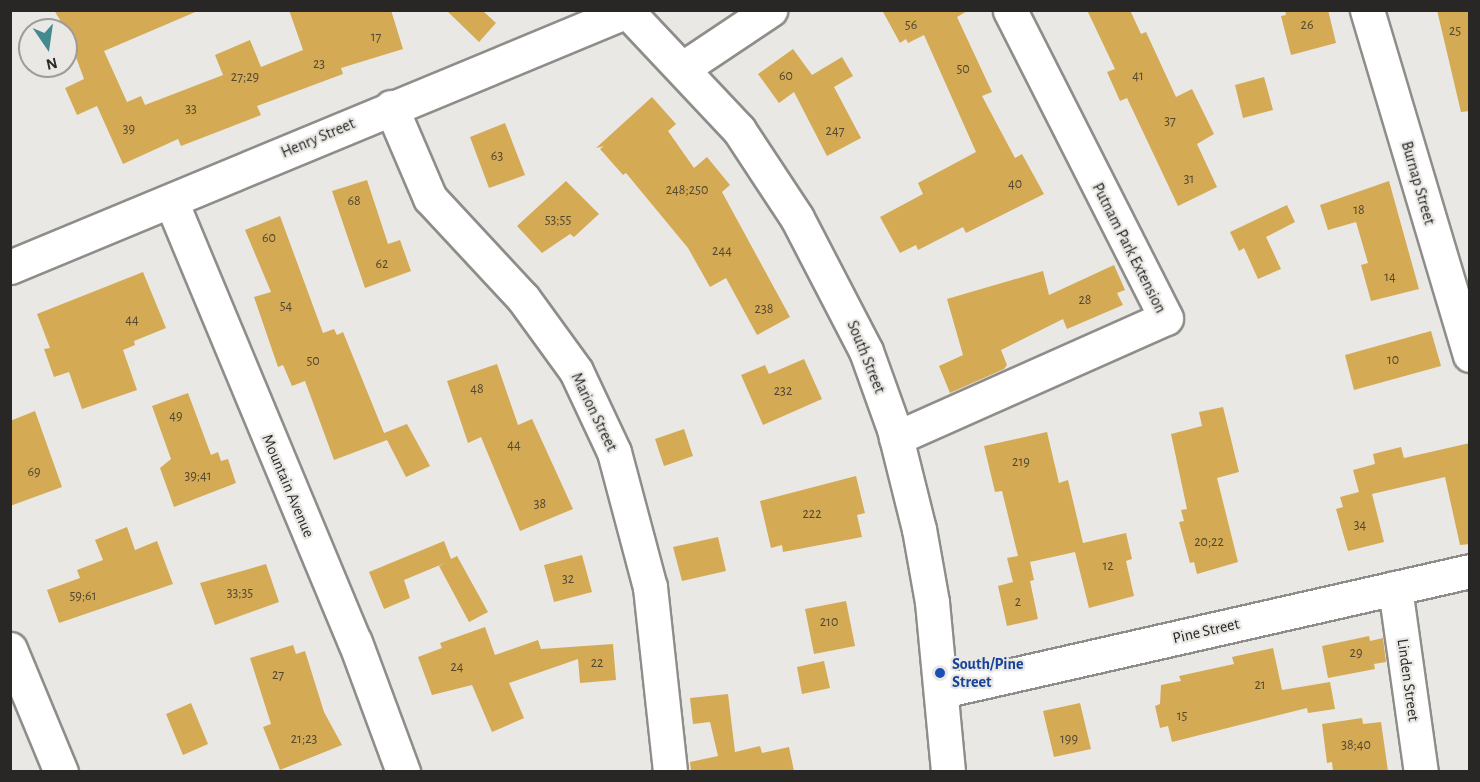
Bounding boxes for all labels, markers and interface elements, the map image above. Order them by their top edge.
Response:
house number: 56 [905,17,917,33]
house number: 26 [1301,17,1313,33]
north arrow [18,18,78,78]
house number: 25 [1449,23,1461,39]
house number: 17 [371,29,381,45]
text: N [44,55,59,73]
house number: 23 [313,56,325,72]
house number: 50 [956,61,970,77]
house number: 60 [779,68,793,84]
house number: 41 [1132,68,1144,84]
house number: 27;29 [231,69,259,85]
house number: 33 [185,101,197,117]
house number: 37 [1164,113,1176,129]
street label: Henry Street [278,114,358,162]
house number: 39 [123,121,135,137]
house number: 247 [826,123,844,139]
street label: Burnap Street [1397,139,1439,227]
house number: 63 [491,148,503,164]
house number: 31 [1184,171,1194,187]
house number: 40 [1008,176,1022,192]
street label: Putnam Park Extension [1088,180,1170,316]
house number: 248;250 [666,182,708,198]
house number: 68 [347,193,361,209]
house number: 18 [1353,202,1365,218]
house number: 53;55 [545,212,571,228]
house number: 60 [262,230,276,246]
house number: 244 [712,243,732,259]
house number: 62 [376,256,388,272]
house number: 14 [1384,269,1396,285]
house number: 28 [1078,292,1092,308]
house number: 54 [280,298,292,314]
house number: 238 [755,301,773,317]
house number: 44 [125,312,139,328]
street label: South Street [843,318,889,396]
house number: 10 [1387,352,1399,368]
house number: 50 [306,353,320,369]
street label: Marion Street [567,370,621,454]
house number: 48 [470,381,484,397]
house number: 232 [774,383,792,399]
house number: 49 [169,408,183,424]
street label: Mountain Avenue [258,431,318,541]
house number: 44 [507,437,521,453]
house number: 219 [1012,454,1030,470]
house number: 69 [27,464,41,480]
house number: 39;41 [184,468,212,484]
house number: 38 [534,496,546,512]
house number: 222 [802,506,822,522]
house number: 34 [1354,517,1366,533]
house number: 20;22 [1194,534,1224,550]
house number: 12 [1102,558,1114,574]
house number: 32 [562,571,574,587]
house number: 33;35 [227,585,253,601]
house number: 59;61 [69,588,97,604]
house number: 2 [1015,594,1021,610]
house number: 210 [820,614,838,630]
street label: Pine Street [1171,614,1241,648]
street label: Linden Street [1393,638,1423,722]
house number: 29 [1350,645,1362,661]
place label: South/Pine Street [952,654,1023,692]
house number: 22 [591,655,603,671]
house number: 24 [450,659,464,675]
marker: South/Pine Street [933,666,947,680]
house number: 27 [272,667,284,683]
house number: 21 [1254,677,1266,693]
house number: 15 [1177,708,1187,724]
house number: 21;23 [291,731,317,747]
house number: 199 [1060,731,1078,747]
house number: 38;40 [1341,737,1371,753]

